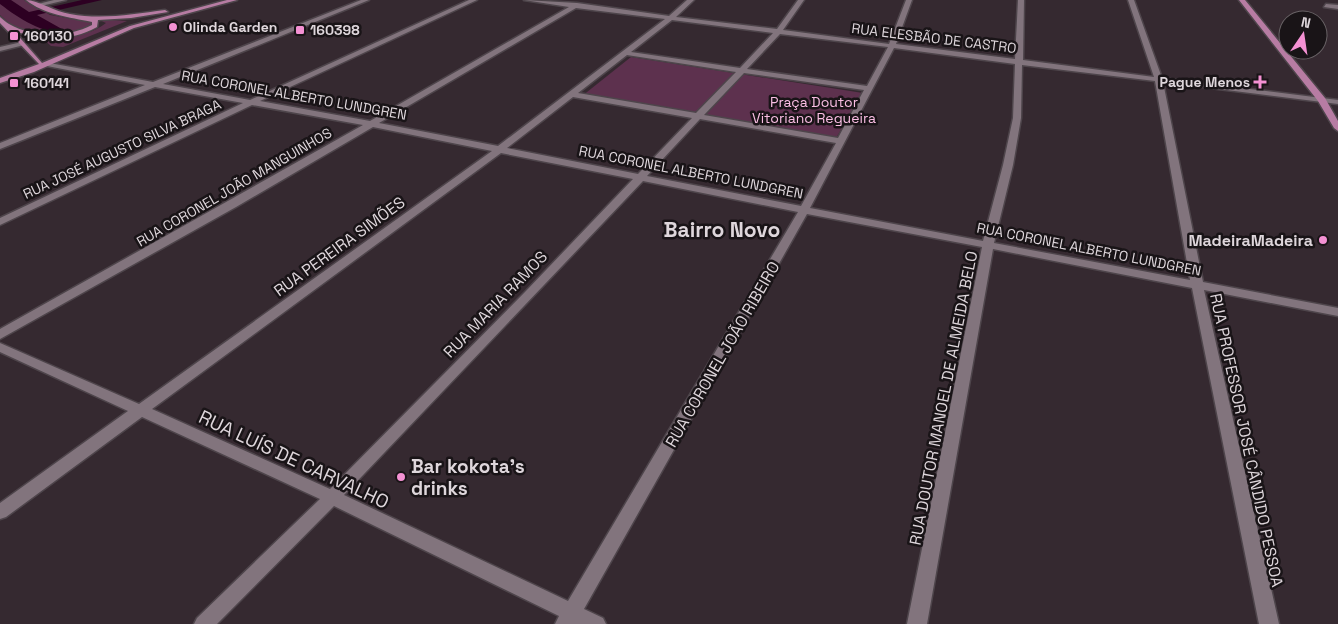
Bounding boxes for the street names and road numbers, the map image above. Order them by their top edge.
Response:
street label: RUA ELESBÃO DE CASTRO [851,19,1017,57]
street label: RUA CORONEL ALBERTO LUNDGREN [180,66,408,124]
street label: RUA JOSÉ AUGUSTO SILVA BRAGA [20,95,224,203]
street label: RUA CORONEL JOÃO MANGUINHOS [133,124,335,250]
street label: RUA CORONEL ALBERTO LUNDGREN [577,141,805,203]
street label: RUA PEREIRA SIMÕES [270,192,409,301]
street label: RUA CORONEL ALBERTO LUNDGREN [975,218,1203,280]
street label: RUA MARIA RAMOS [439,246,552,362]
street label: RUA DOUTOR MANOEL DE ALMEIDA BELO [905,249,982,547]
street label: RUA CORONEL JOÃO RIBEIRO [661,258,784,451]
street label: RUA PROFESSOR JOSÉ CÂNDIDO PESSOA [1205,291,1288,589]
street label: RUA LUÍS DE CARVALHO [195,404,393,515]

